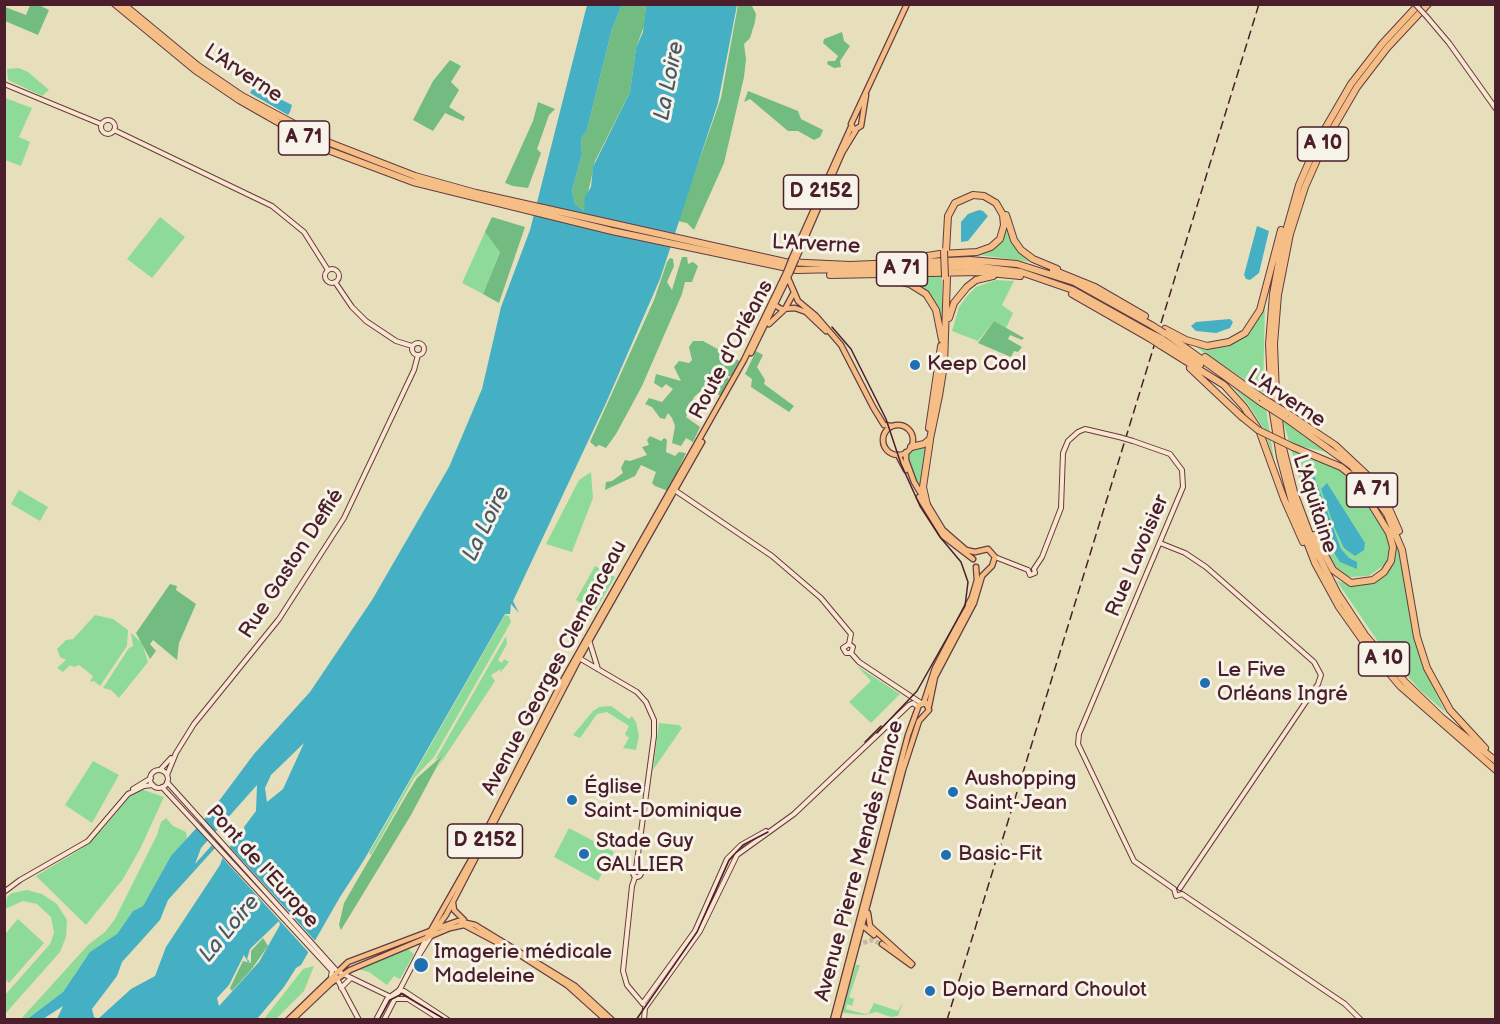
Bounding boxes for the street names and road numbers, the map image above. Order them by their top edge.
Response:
street label: L'Arverne [199,39,287,109]
road number: A 71 [278,121,330,155]
road number: A 10 [1298,127,1348,161]
road number: D 2152 [784,175,858,209]
street label: L'Arverne [771,230,861,260]
road number: A 71 [876,252,928,286]
street label: Route d'Orléans [685,276,779,424]
street label: L'Arverne [1242,364,1330,434]
street label: L'Aquitaine [1286,452,1342,556]
road number: A 71 [1346,473,1398,507]
street label: Rue Gaston Deffié [234,485,350,643]
street label: Rue Lavoisier [1101,491,1175,621]
street label: Avenue Georges Clemenceau [477,536,633,800]
road number: A 10 [1358,642,1410,676]
street label: Avenue Pierre Mendès France [810,718,910,1004]
street label: Pont de l'Europe [200,800,324,934]
road number: D 2152 [448,824,522,858]

